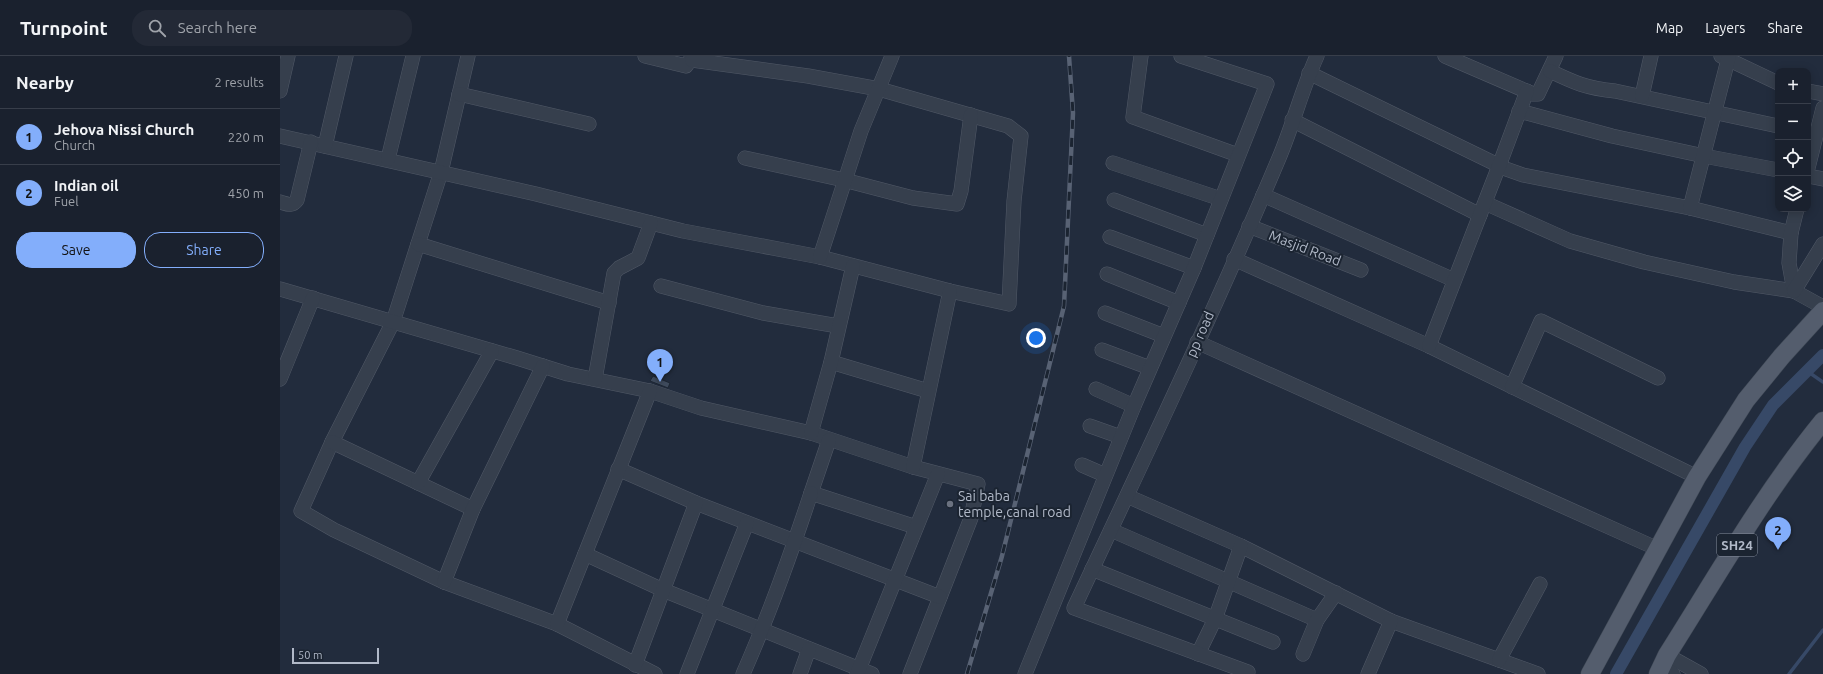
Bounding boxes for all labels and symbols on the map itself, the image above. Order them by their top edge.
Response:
street label: Masjid Road [1267,227,1343,269]
street label: pp road [1183,309,1217,359]
your location [1026,328,1046,348]
pin: 1 [647,349,673,382]
place label: Sai baba temple,canal road [958,488,1071,520]
marker: Sai baba temple,canal road [945,499,955,509]
pin: 2 [1765,517,1791,550]
road number: SH24 [1717,534,1757,556]
scale bar [292,646,379,665]

